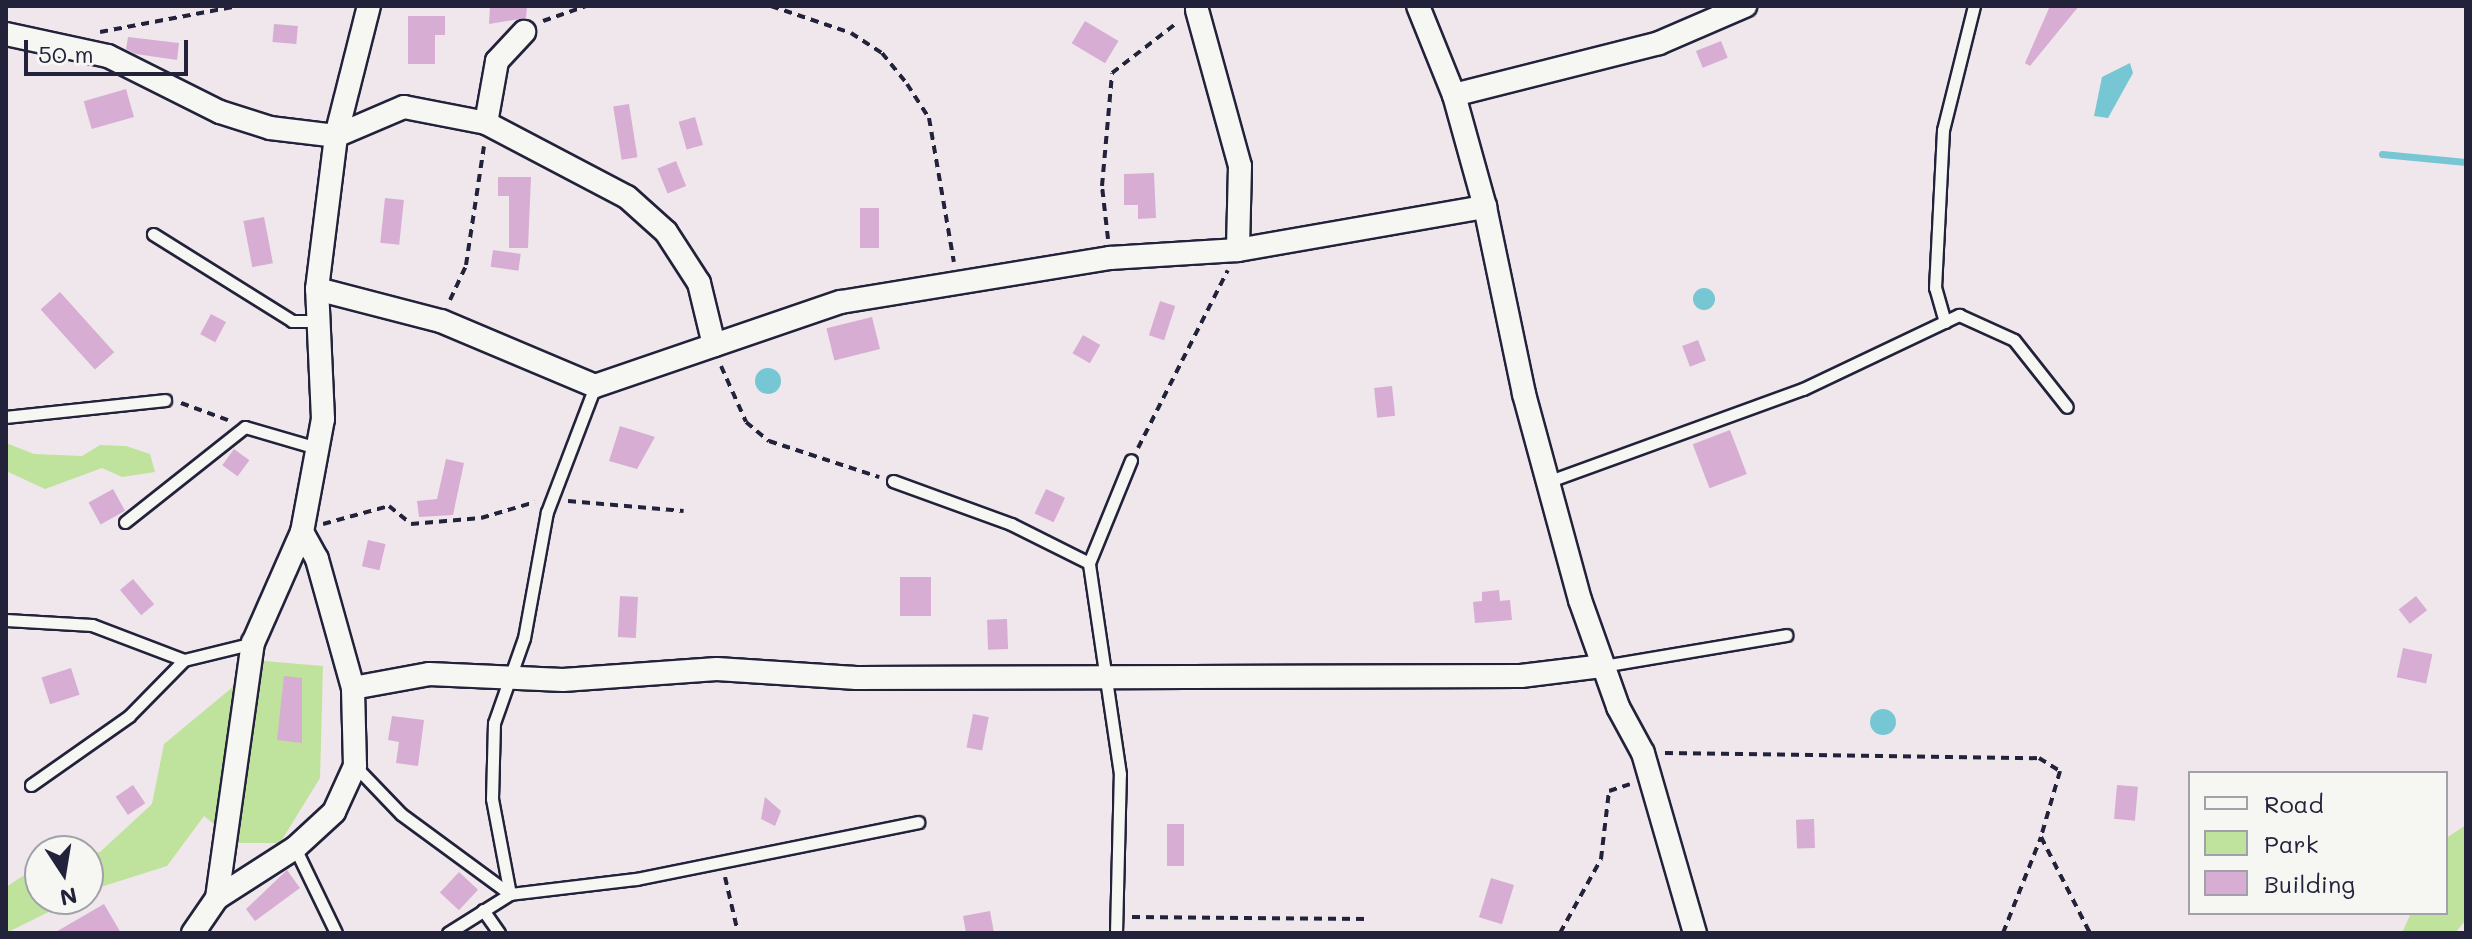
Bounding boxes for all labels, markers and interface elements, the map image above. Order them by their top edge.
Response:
scale bar [28,24,192,74]
text: 50 m [38,38,94,69]
legend [2188,771,2448,915]
text: Road [2264,788,2324,819]
text: Park [2264,828,2318,859]
north arrow [24,835,104,915]
text: Building [2264,868,2355,899]
text: N [58,881,80,913]

